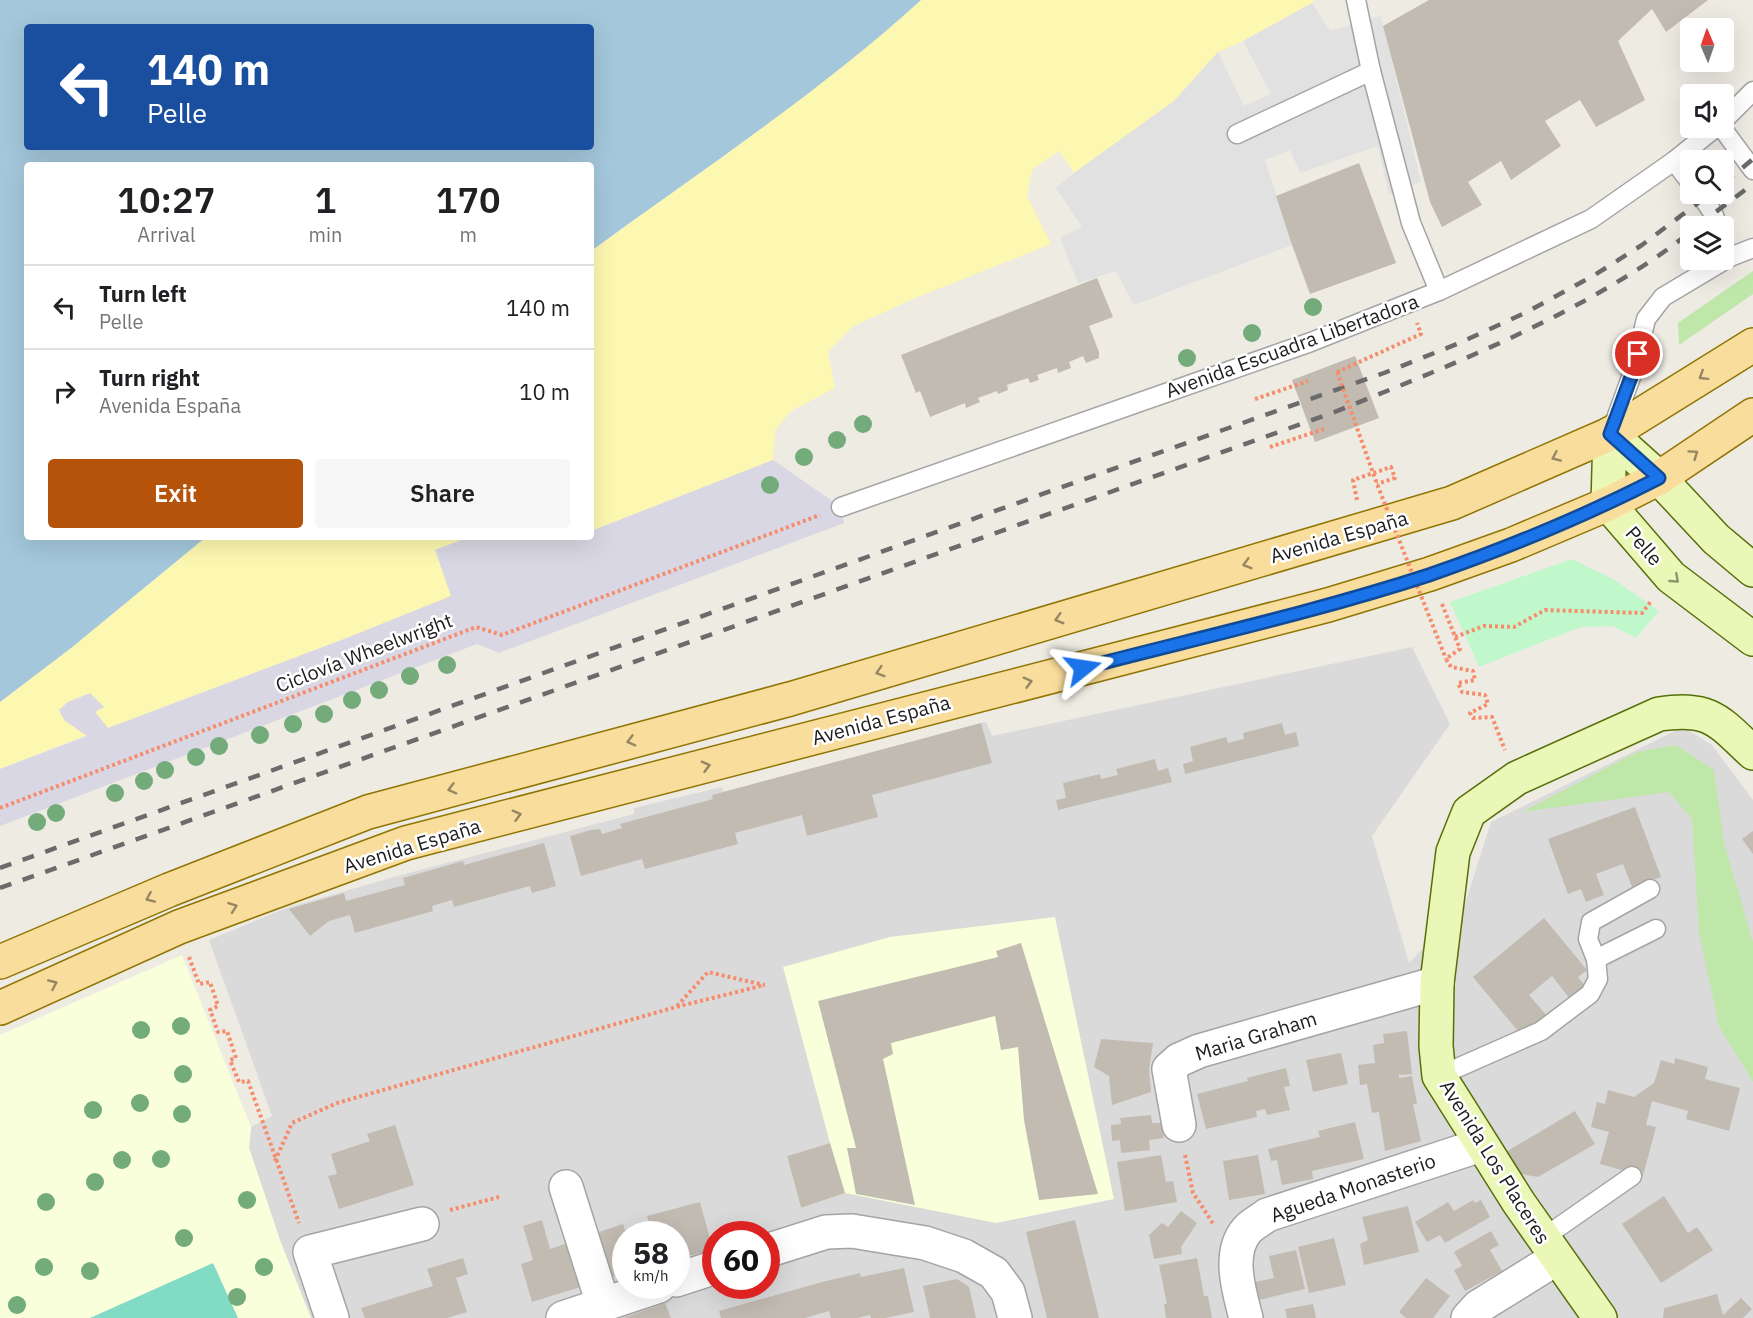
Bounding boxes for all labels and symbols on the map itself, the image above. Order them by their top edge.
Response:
north arrow [1680,18,1734,72]
street label: Avenida Escuadra Libertadora [1161,287,1423,404]
pin [1612,328,1663,379]
one-way arrow [1699,368,1709,380]
one-way arrow [1552,450,1563,462]
one-way arrow [1687,450,1698,461]
street label: Avenida España [1267,504,1411,569]
street label: Pelle [1620,520,1669,571]
one-way arrow [1242,557,1252,569]
one-way arrow [1668,572,1679,583]
street label: Ciclovía Wheelwright [272,606,456,699]
one-way arrow [1055,612,1065,624]
position arrow [1051,636,1115,700]
one-way arrow [875,665,886,677]
one-way arrow [1022,677,1032,690]
street label: Avenida España [809,688,953,751]
one-way arrow [626,734,636,747]
one-way arrow [701,760,711,773]
one-way arrow [447,782,457,795]
one-way arrow [512,809,522,822]
street label: Avenida España [340,812,484,879]
one-way arrow [145,890,156,902]
one-way arrow [227,902,237,915]
one-way arrow [47,979,58,991]
street label: Maria Graham [1192,1004,1320,1067]
street label: Avenida Los Placeres [1434,1074,1557,1249]
street label: Agueda Monasterio [1267,1147,1439,1228]
speed limit sign: 60 [702,1221,780,1299]

